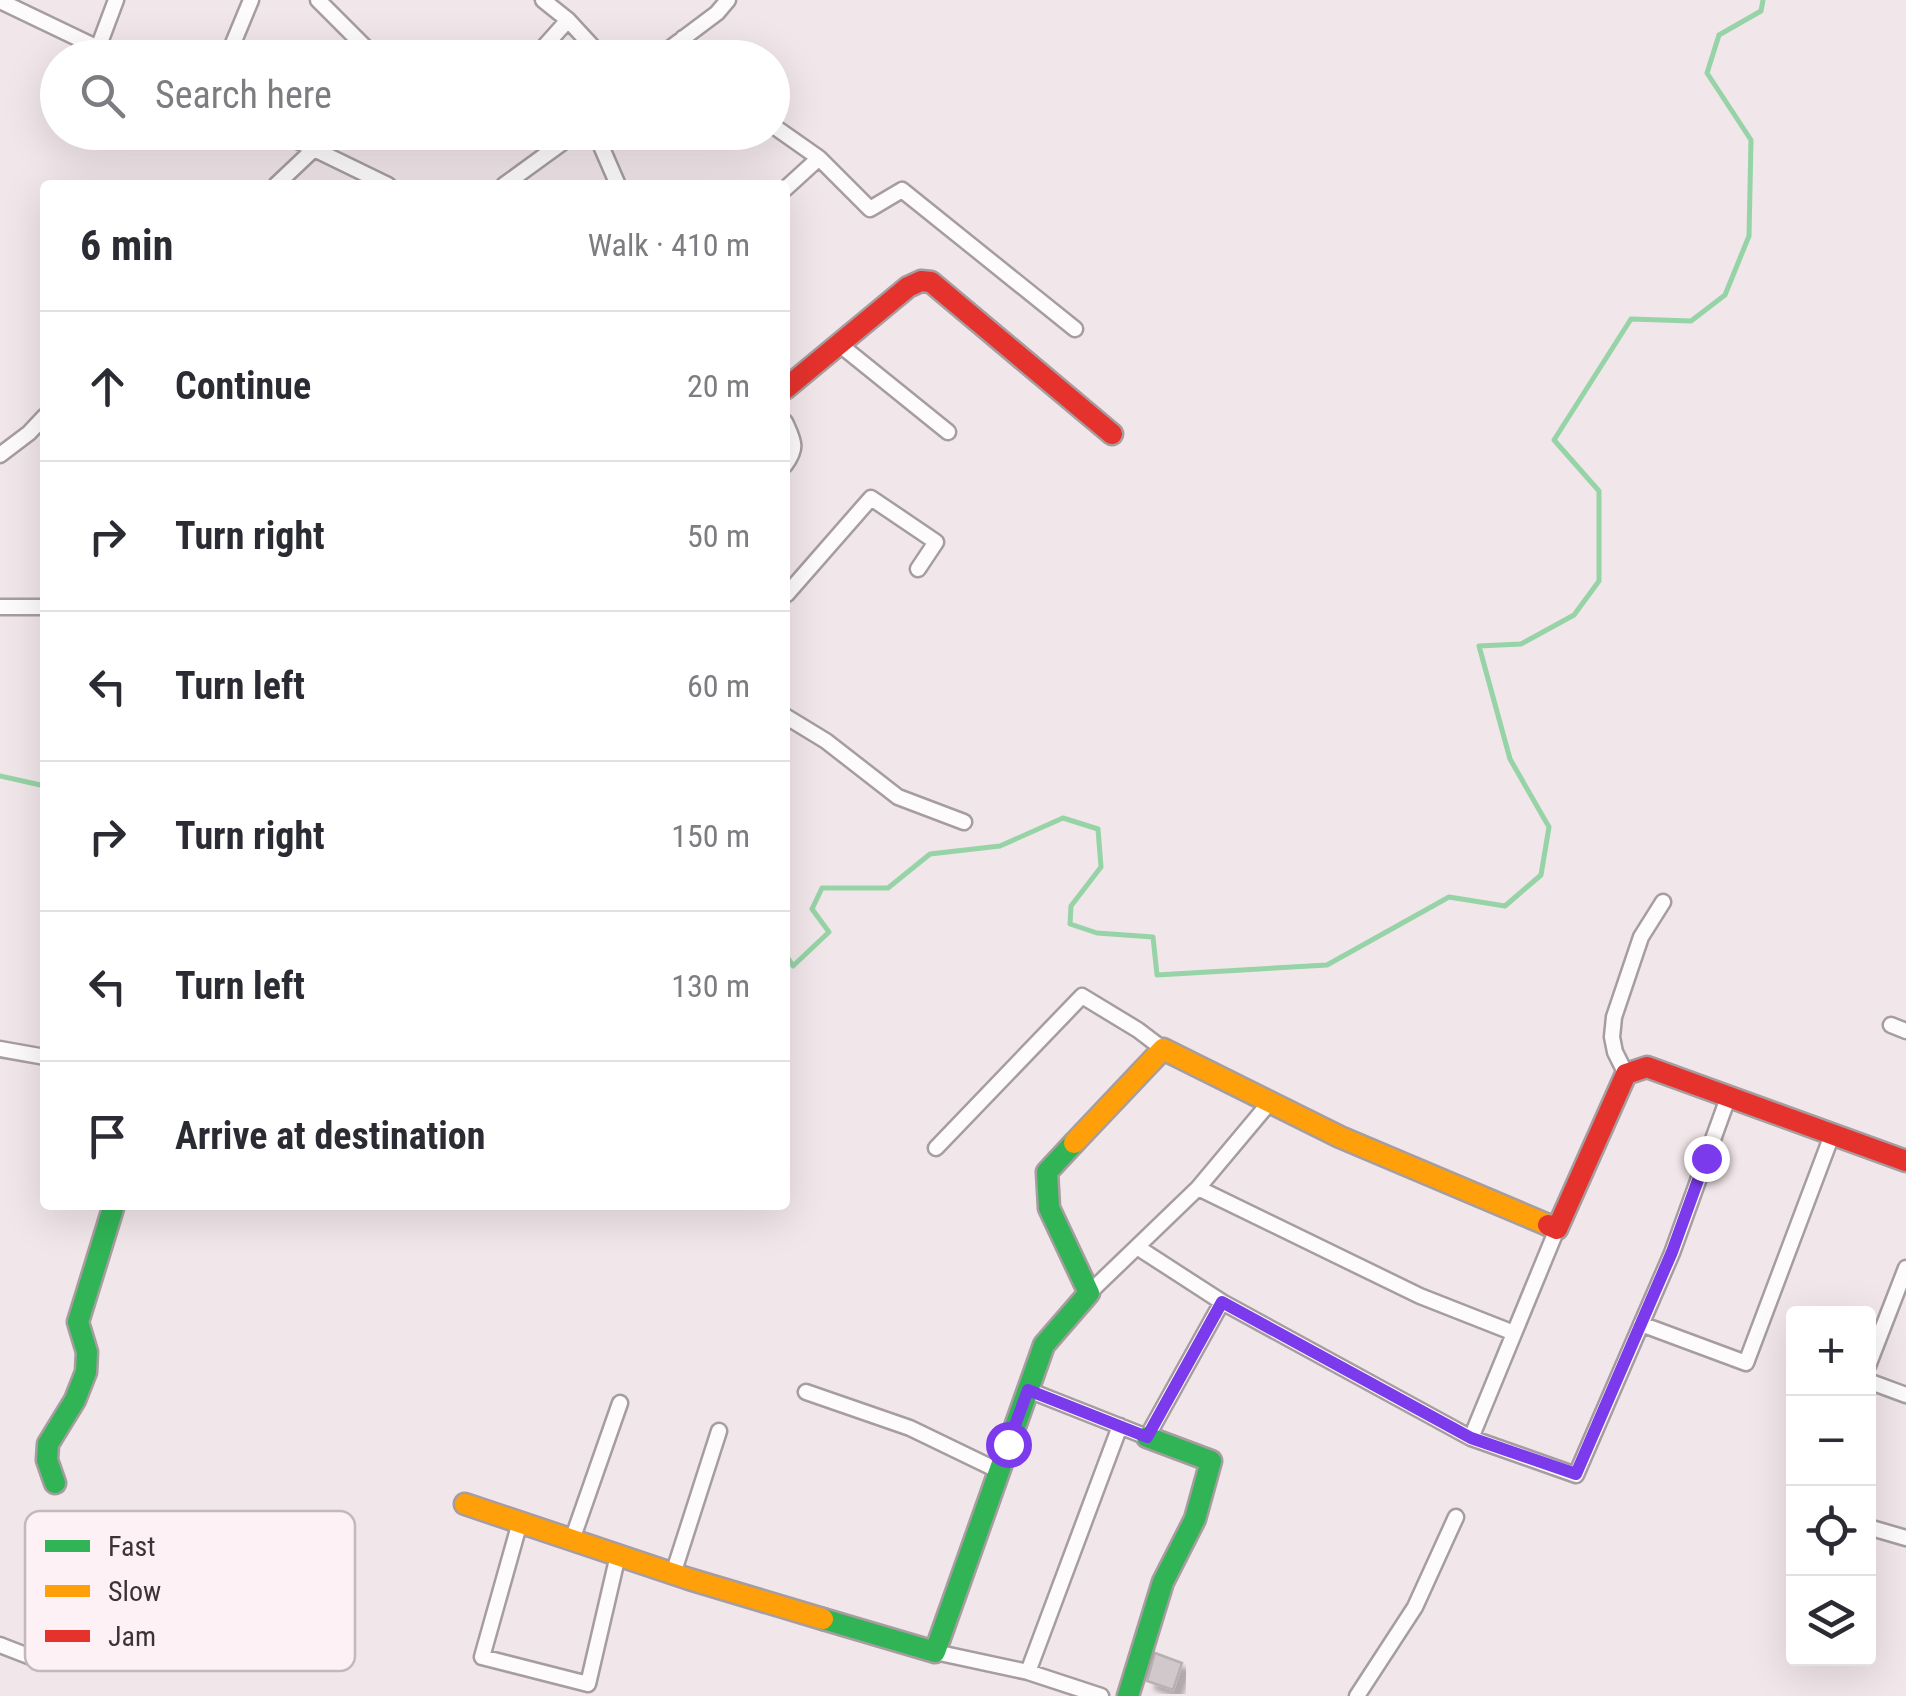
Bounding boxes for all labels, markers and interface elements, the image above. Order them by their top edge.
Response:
search box [40,40,790,150]
icon: search [75,68,130,123]
text: Search here [155,73,332,117]
text: 6 min [80,221,173,270]
text: Walk · 410 m [588,226,750,264]
icon: ahead [80,359,135,414]
text: Continue [175,364,311,408]
text: 20 m [687,367,750,405]
icon: right [80,509,135,564]
text: Turn right [175,514,325,558]
text: 50 m [687,517,750,555]
icon: left [80,659,135,714]
text: Turn left [175,664,305,708]
text: 60 m [687,667,750,705]
icon: right [80,809,135,864]
text: Turn right [175,814,325,858]
text: 150 m [671,817,750,855]
icon: left [80,959,135,1014]
text: Turn left [175,964,305,1008]
text: 130 m [671,967,750,1005]
icon: arrive [80,1109,135,1164]
text: Arrive at destination [175,1114,485,1158]
route end [1684,1136,1730,1182]
map controls [1786,1306,1876,1666]
button: + [1786,1306,1876,1396]
button: − [1786,1396,1876,1486]
route start [986,1422,1032,1468]
button: locate [1786,1486,1876,1576]
legend [25,1511,355,1671]
text: Fast [108,1530,155,1563]
text: Slow [108,1575,161,1608]
button: layers [1786,1576,1876,1666]
text: Jam [108,1620,156,1653]

